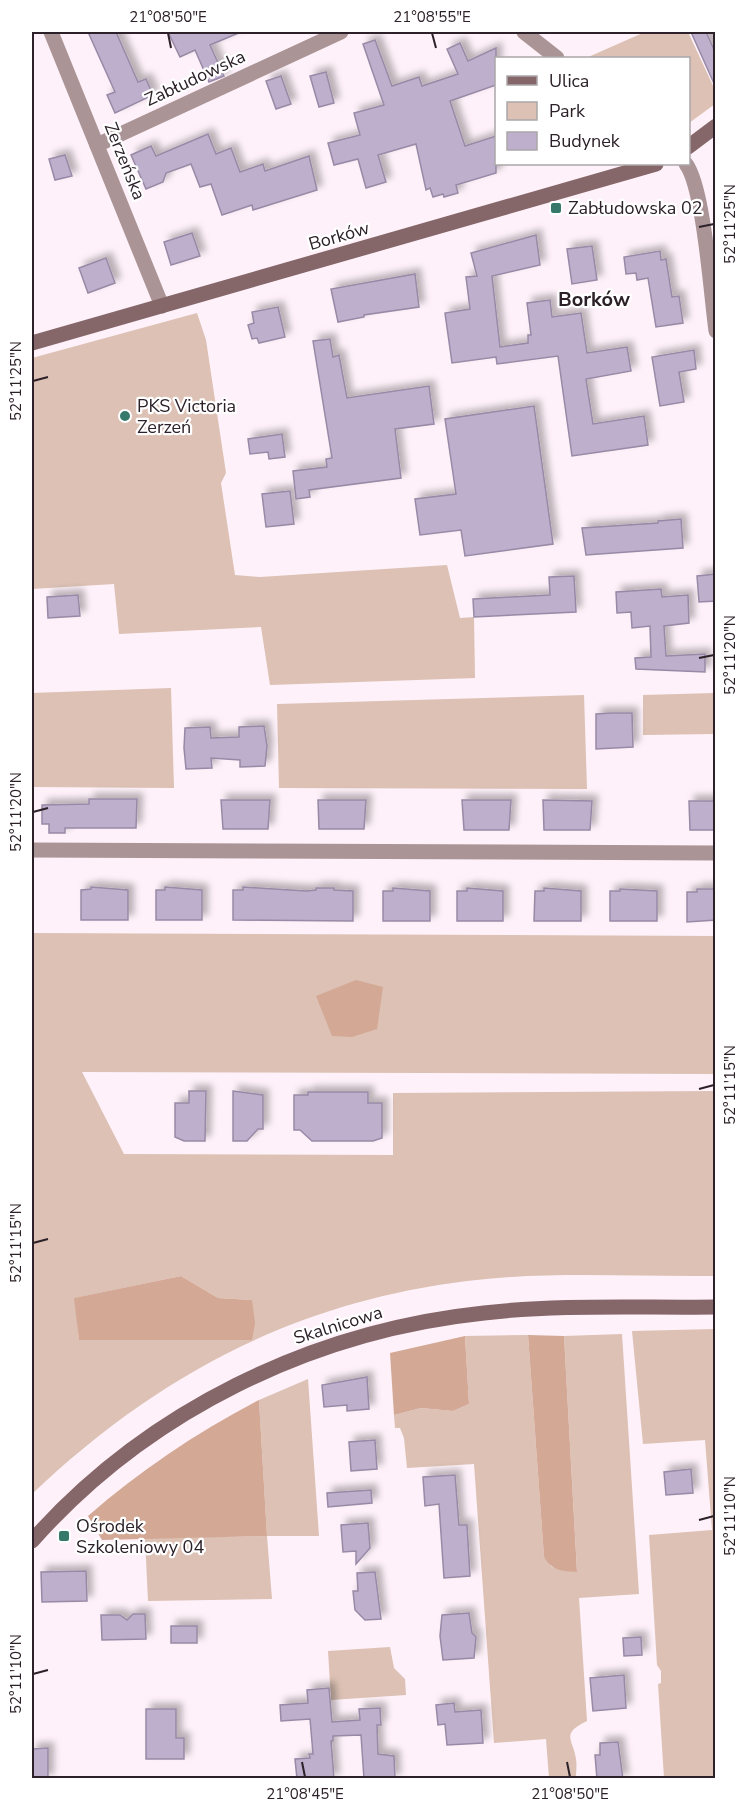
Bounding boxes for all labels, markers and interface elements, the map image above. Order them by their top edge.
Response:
text: 21°08'50"E [129,7,207,27]
text: 21°08'55"E [393,7,471,27]
street label: Zabłudowska [141,44,249,112]
legend [495,57,690,165]
text: Ulica [549,69,589,93]
text: Park [549,99,586,123]
street label: Zerzeńska [99,119,151,203]
text: Budynek [549,129,621,153]
text: 52°11'25"N [720,184,740,264]
place label: Zabłudowska 02 [568,196,703,220]
marker: Zabłudowska 02 [549,201,563,215]
street label: Borków [306,216,372,256]
district label: Borków [558,286,630,313]
text: 52°11'25"N [6,341,26,421]
place label: PKS Victoria Zerzeń [137,394,236,439]
marker: PKS Victoria Zerzeń [118,409,132,423]
text: 52°11'20"N [720,615,740,695]
text: 52°11'20"N [6,772,26,852]
text: 52°11'15"N [720,1045,740,1125]
text: 52°11'15"N [6,1203,26,1283]
street label: Skalnicowa [291,1300,385,1350]
text: 52°11'10"N [720,1476,740,1556]
place label: Ośrodek Szkoleniowy 04 [76,1514,204,1559]
marker: Ośrodek Szkoleniowy 04 [57,1529,71,1543]
text: 52°11'10"N [6,1634,26,1714]
text: 21°08'45"E [266,1784,344,1804]
text: 21°08'50"E [531,1784,609,1804]

